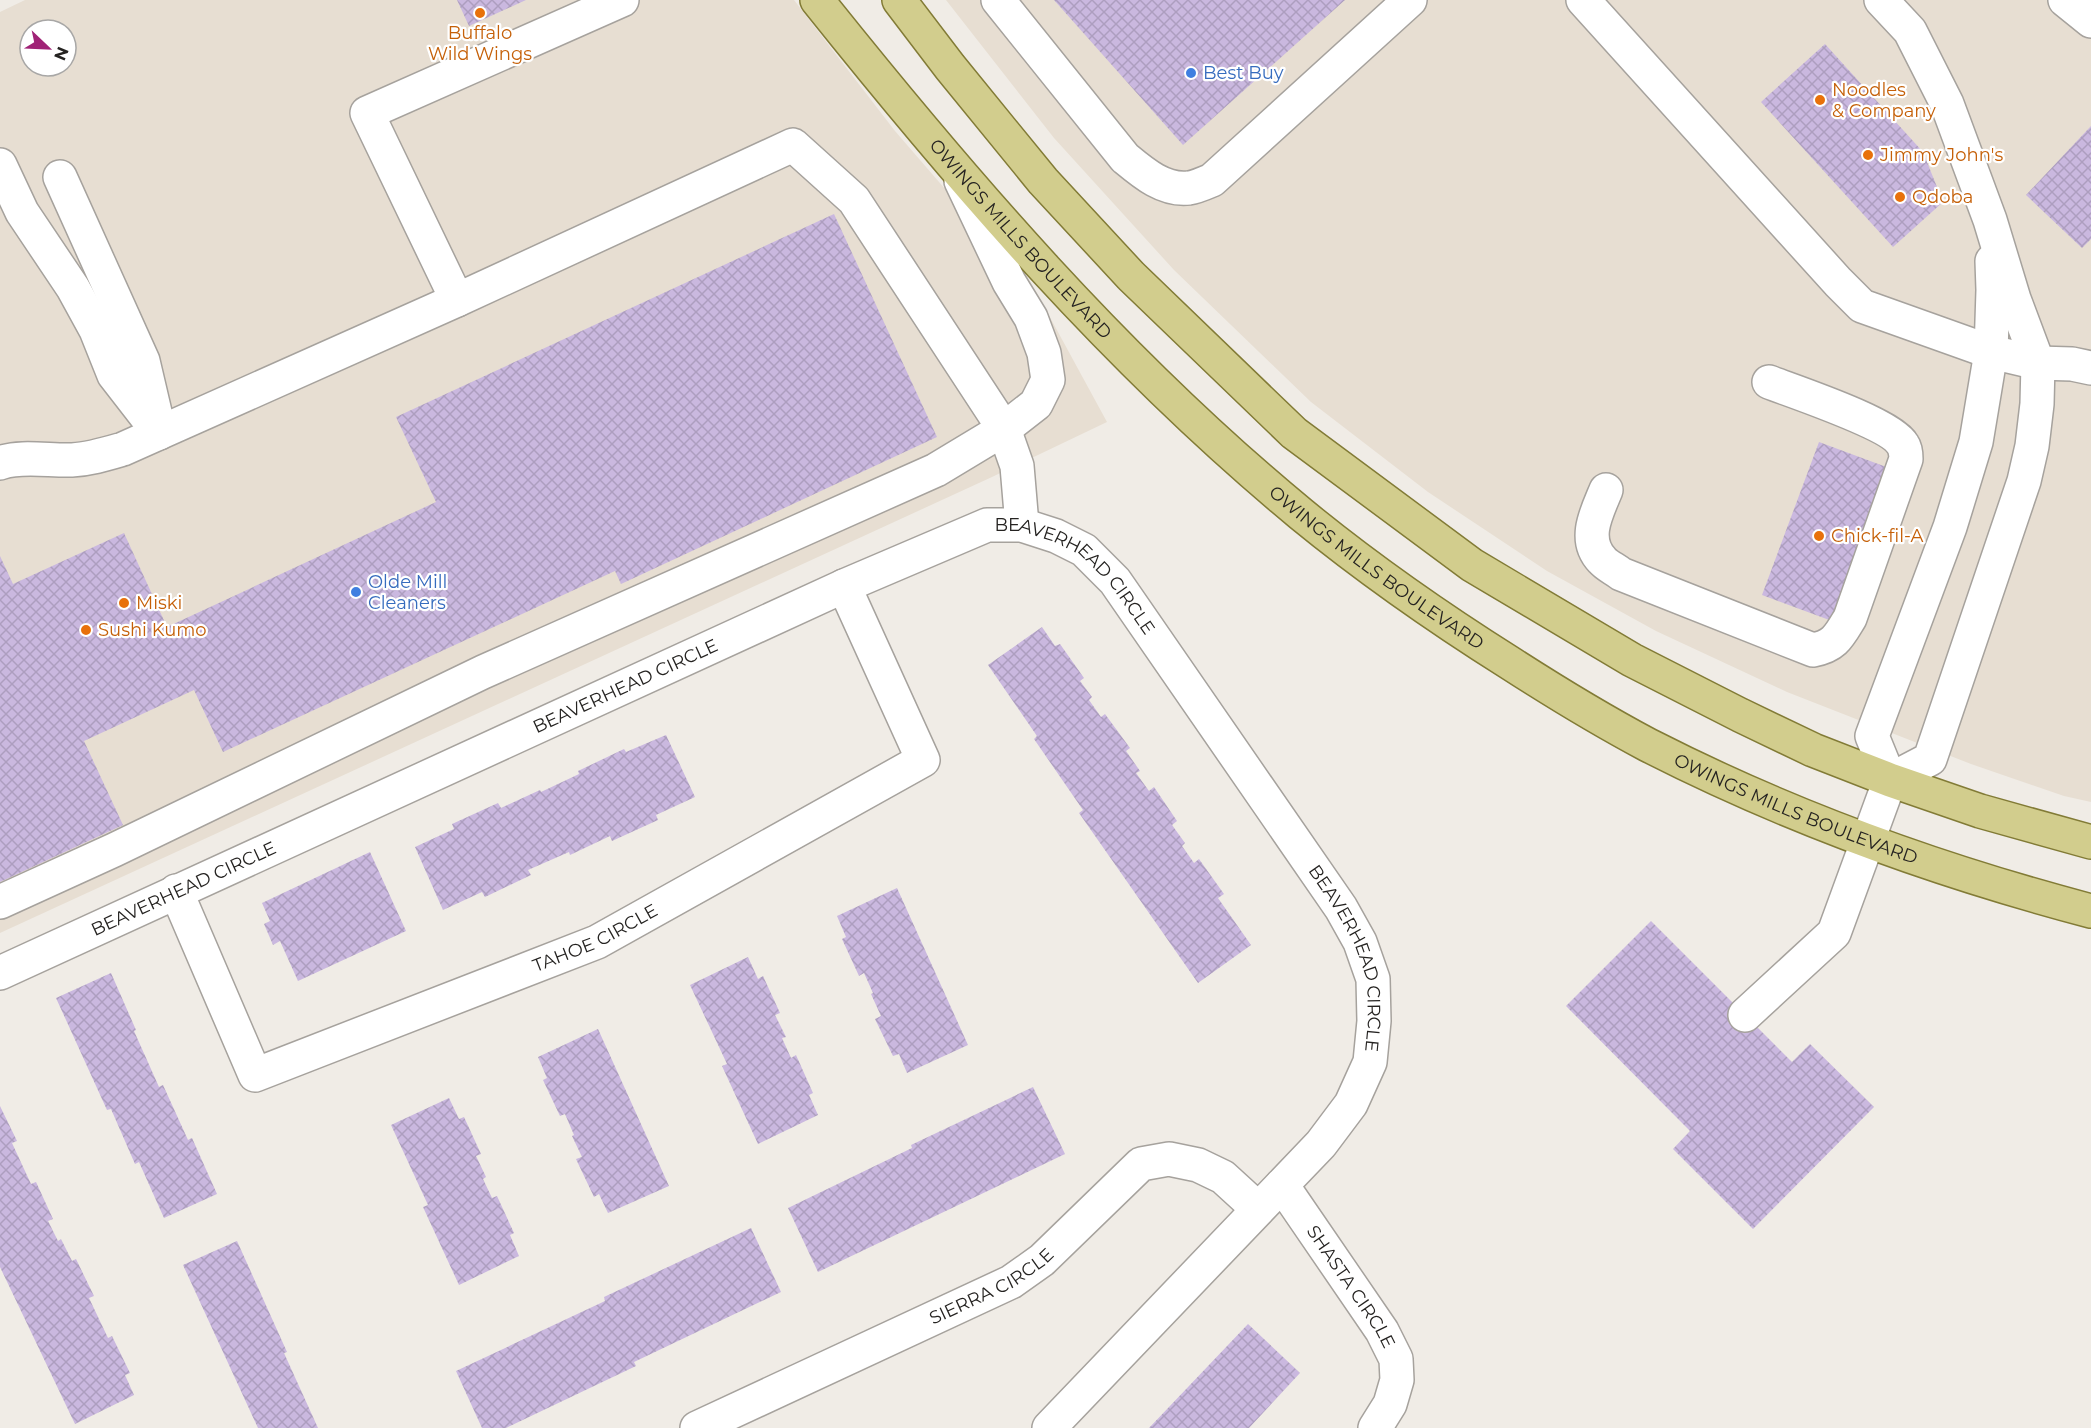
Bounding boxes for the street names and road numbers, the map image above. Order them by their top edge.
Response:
street label: OWINGS MILLS BOULEVARD [925,134,1116,344]
street label: OWINGS MILLS BOULEVARD [1265,481,1488,654]
street label: BEAVERHEAD CIRCLE [994,514,1160,639]
street label: BEAVERHEAD CIRCLE [529,634,721,738]
street label: OWINGS MILLS BOULEVARD [1670,749,1921,869]
street label: BEAVERHEAD CIRCLE [88,837,280,941]
street label: BEAVERHEAD CIRCLE [1304,861,1385,1053]
street label: TAHOE CIRCLE [530,899,661,977]
street label: SHASTA CIRCLE [1302,1221,1400,1352]
street label: SIERRA CIRCLE [926,1244,1058,1329]

